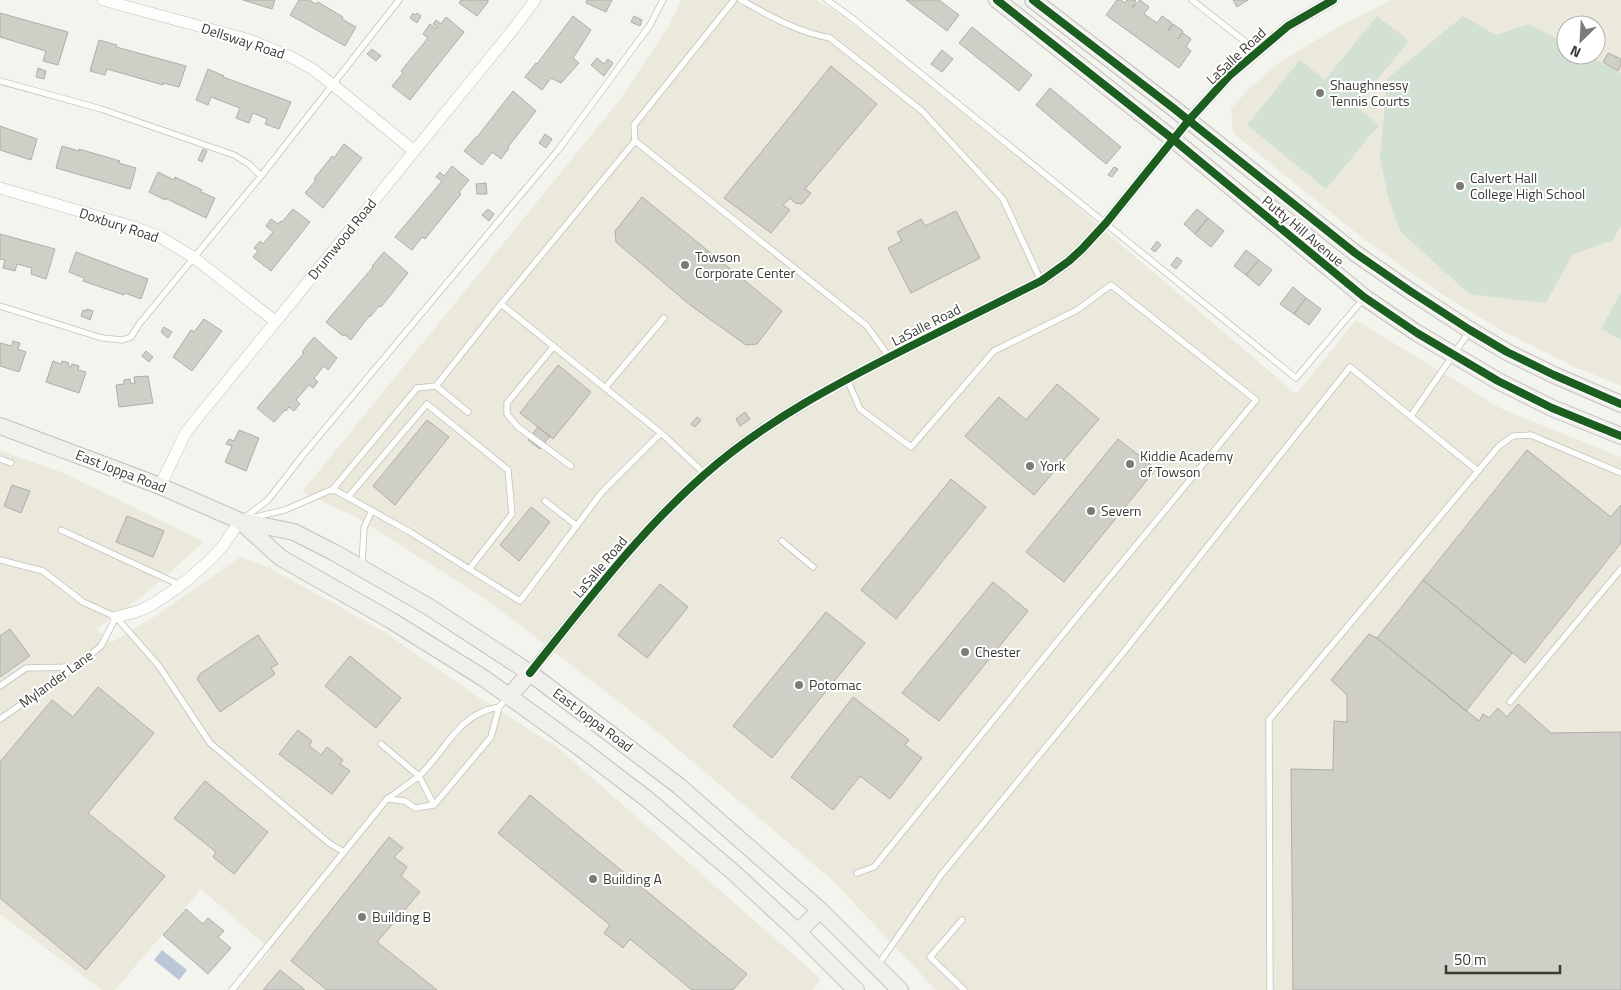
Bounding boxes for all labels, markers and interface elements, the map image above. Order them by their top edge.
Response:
north arrow [1556,15,1606,65]
street label: Dellsway Road [199,17,288,64]
street label: LaSalle Road [1201,22,1270,89]
text: N [1566,41,1584,64]
place label: Shaughnessy Tennis Courts [1330,74,1409,111]
marker: Shaughnessy Tennis Courts [1314,87,1326,99]
place label: Calvert Hall College High School [1470,167,1585,204]
marker: Calvert Hall College High School [1454,180,1466,192]
street label: Putty Hill Avenue [1258,190,1349,271]
street label: Drumwood Road [302,194,381,284]
street label: Doxbury Road [77,202,162,247]
place label: Towson Corporate Center [695,246,795,283]
marker: Towson Corporate Center [679,259,691,271]
street label: LaSalle Road [887,298,964,351]
street label: East Joppa Road [73,444,170,498]
place label: Kiddie Academy of Towson [1140,445,1234,482]
place label: York [1040,455,1066,476]
marker: Kiddie Academy of Towson [1124,458,1136,470]
marker: York [1024,460,1036,472]
place label: Severn [1101,500,1142,521]
marker: Severn [1085,505,1097,517]
street label: LaSalle Road [567,531,632,602]
place label: Chester [975,641,1021,662]
street label: Mylander Lane [14,645,97,713]
marker: Chester [959,646,971,658]
place label: Potomac [809,674,862,695]
marker: Potomac [793,679,805,691]
street label: East Joppa Road [549,682,638,757]
place label: Building A [603,868,663,889]
marker: Building A [587,873,599,885]
place label: Building B [372,906,431,927]
marker: Building B [356,911,368,923]
scale bar [1446,942,1560,974]
text: 50 m [1454,948,1487,971]

